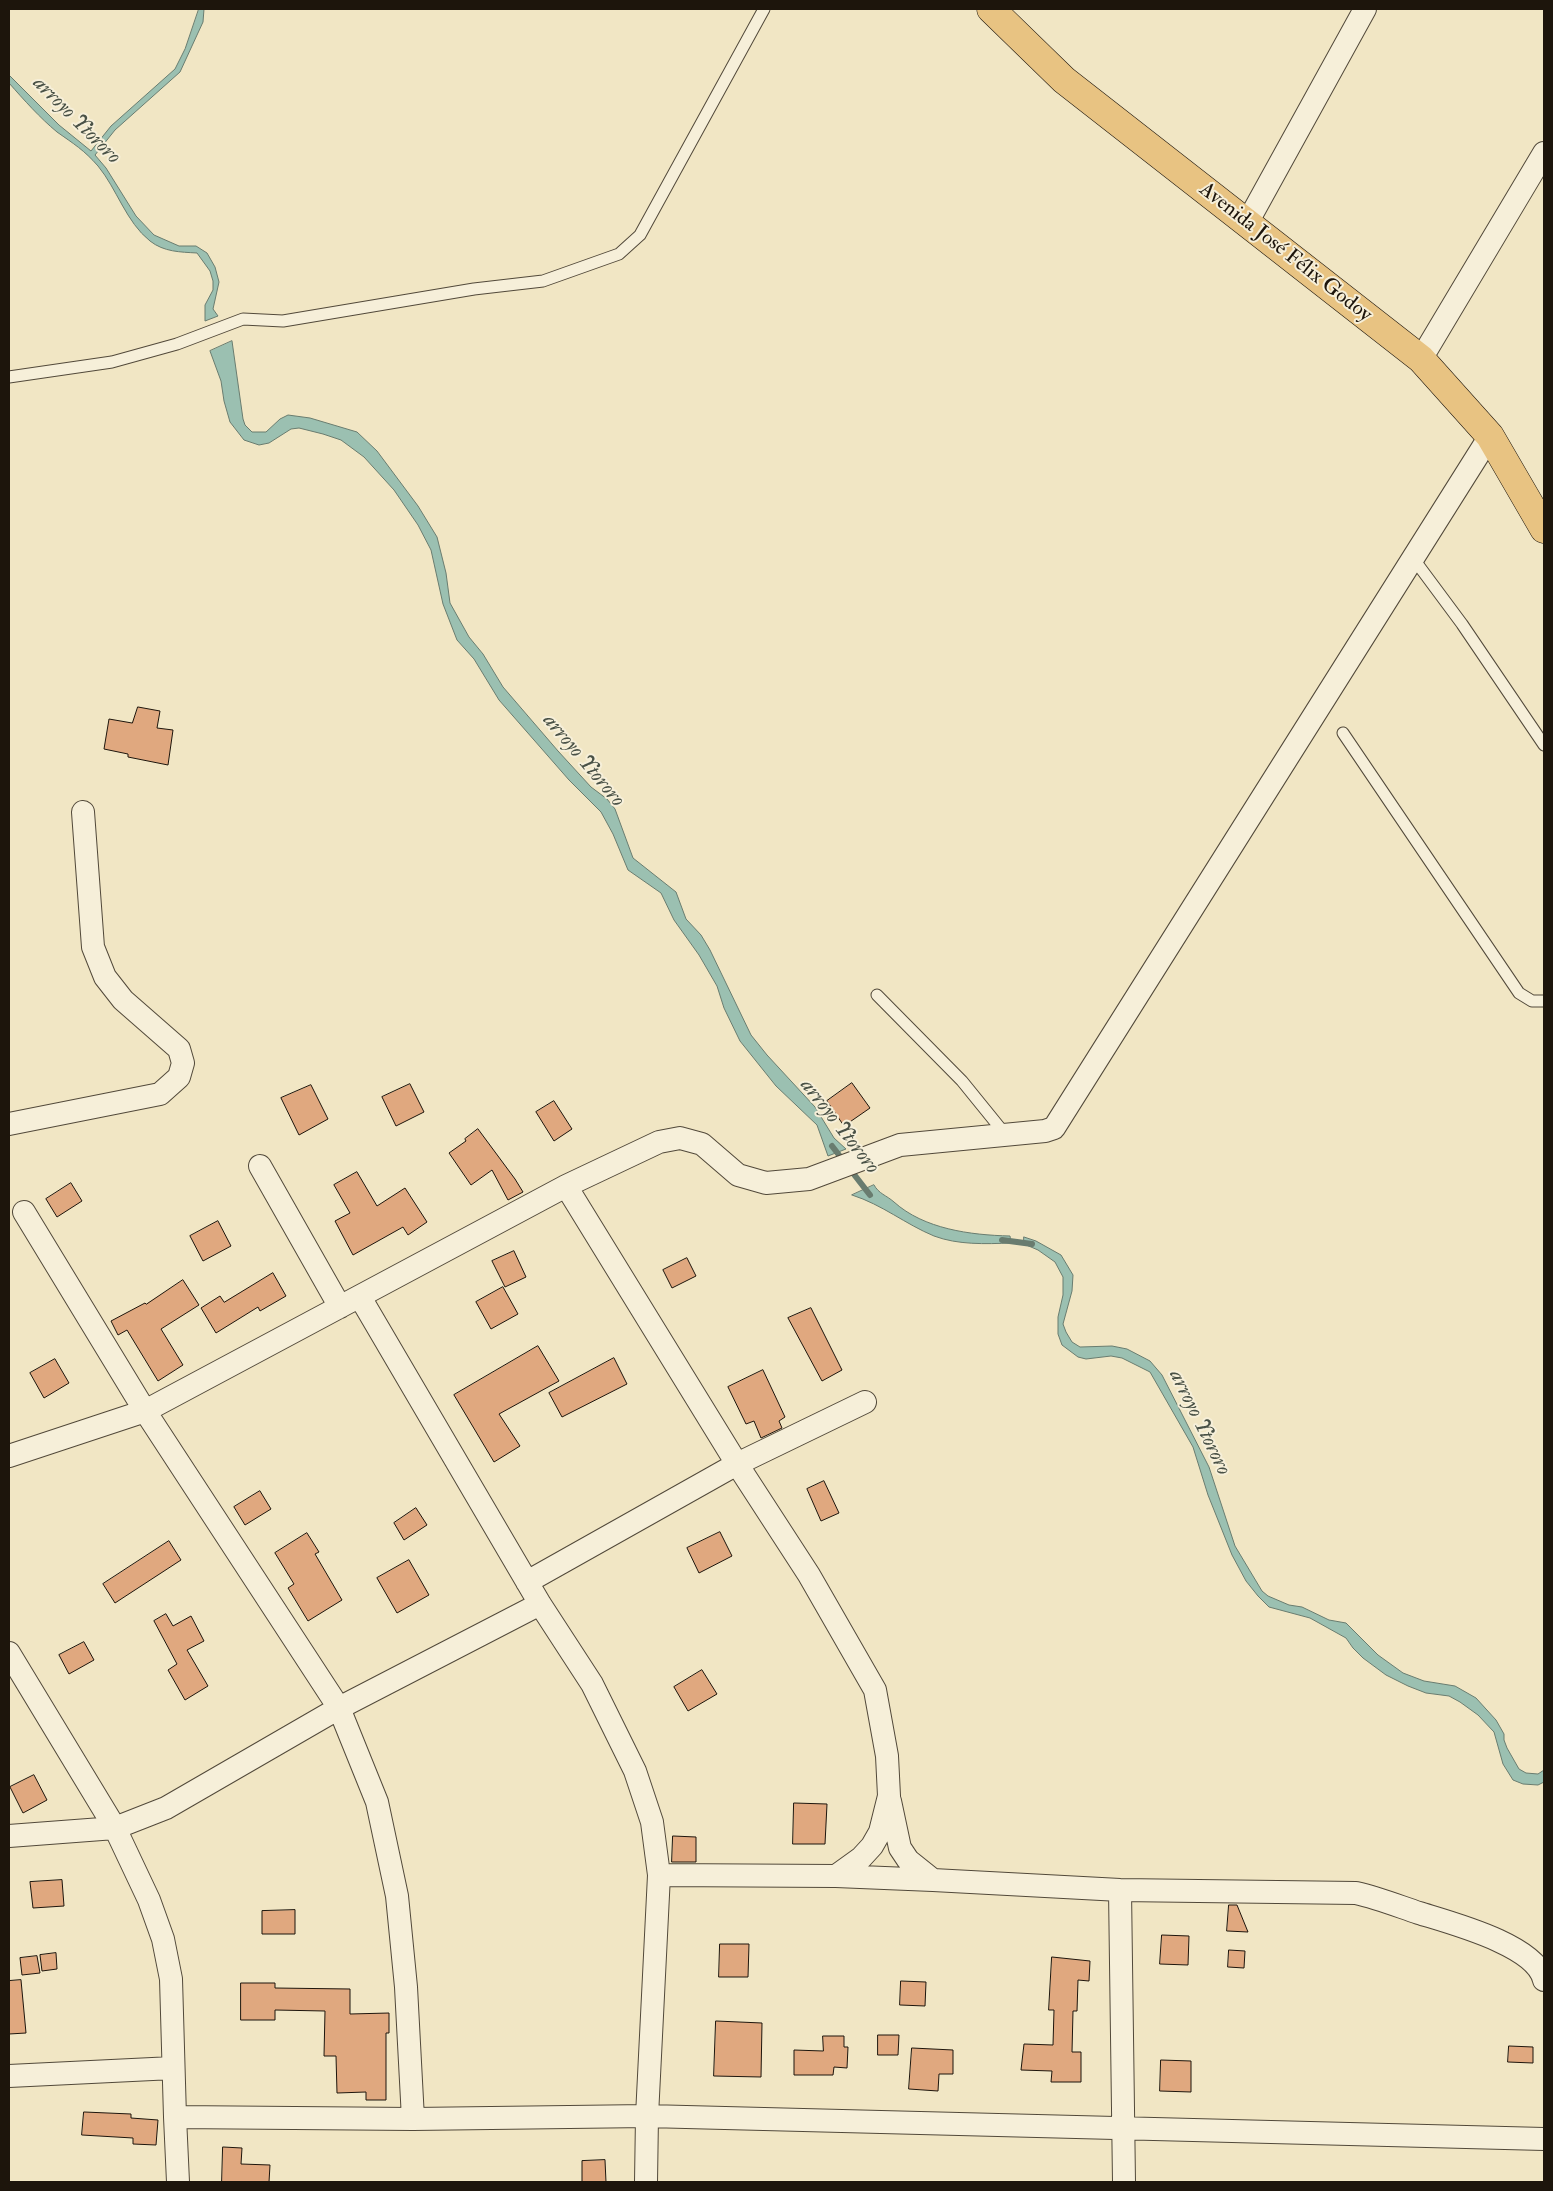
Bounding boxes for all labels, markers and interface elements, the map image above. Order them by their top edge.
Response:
water label: arroyo Ytororo [26,71,126,171]
street label: Avenida José Félix Godoy [1194,178,1376,328]
water label: arroyo Ytororo [536,709,630,813]
water label: arroyo Ytororo [794,1074,884,1180]
water label: arroyo Ytororo [1162,1366,1236,1480]

